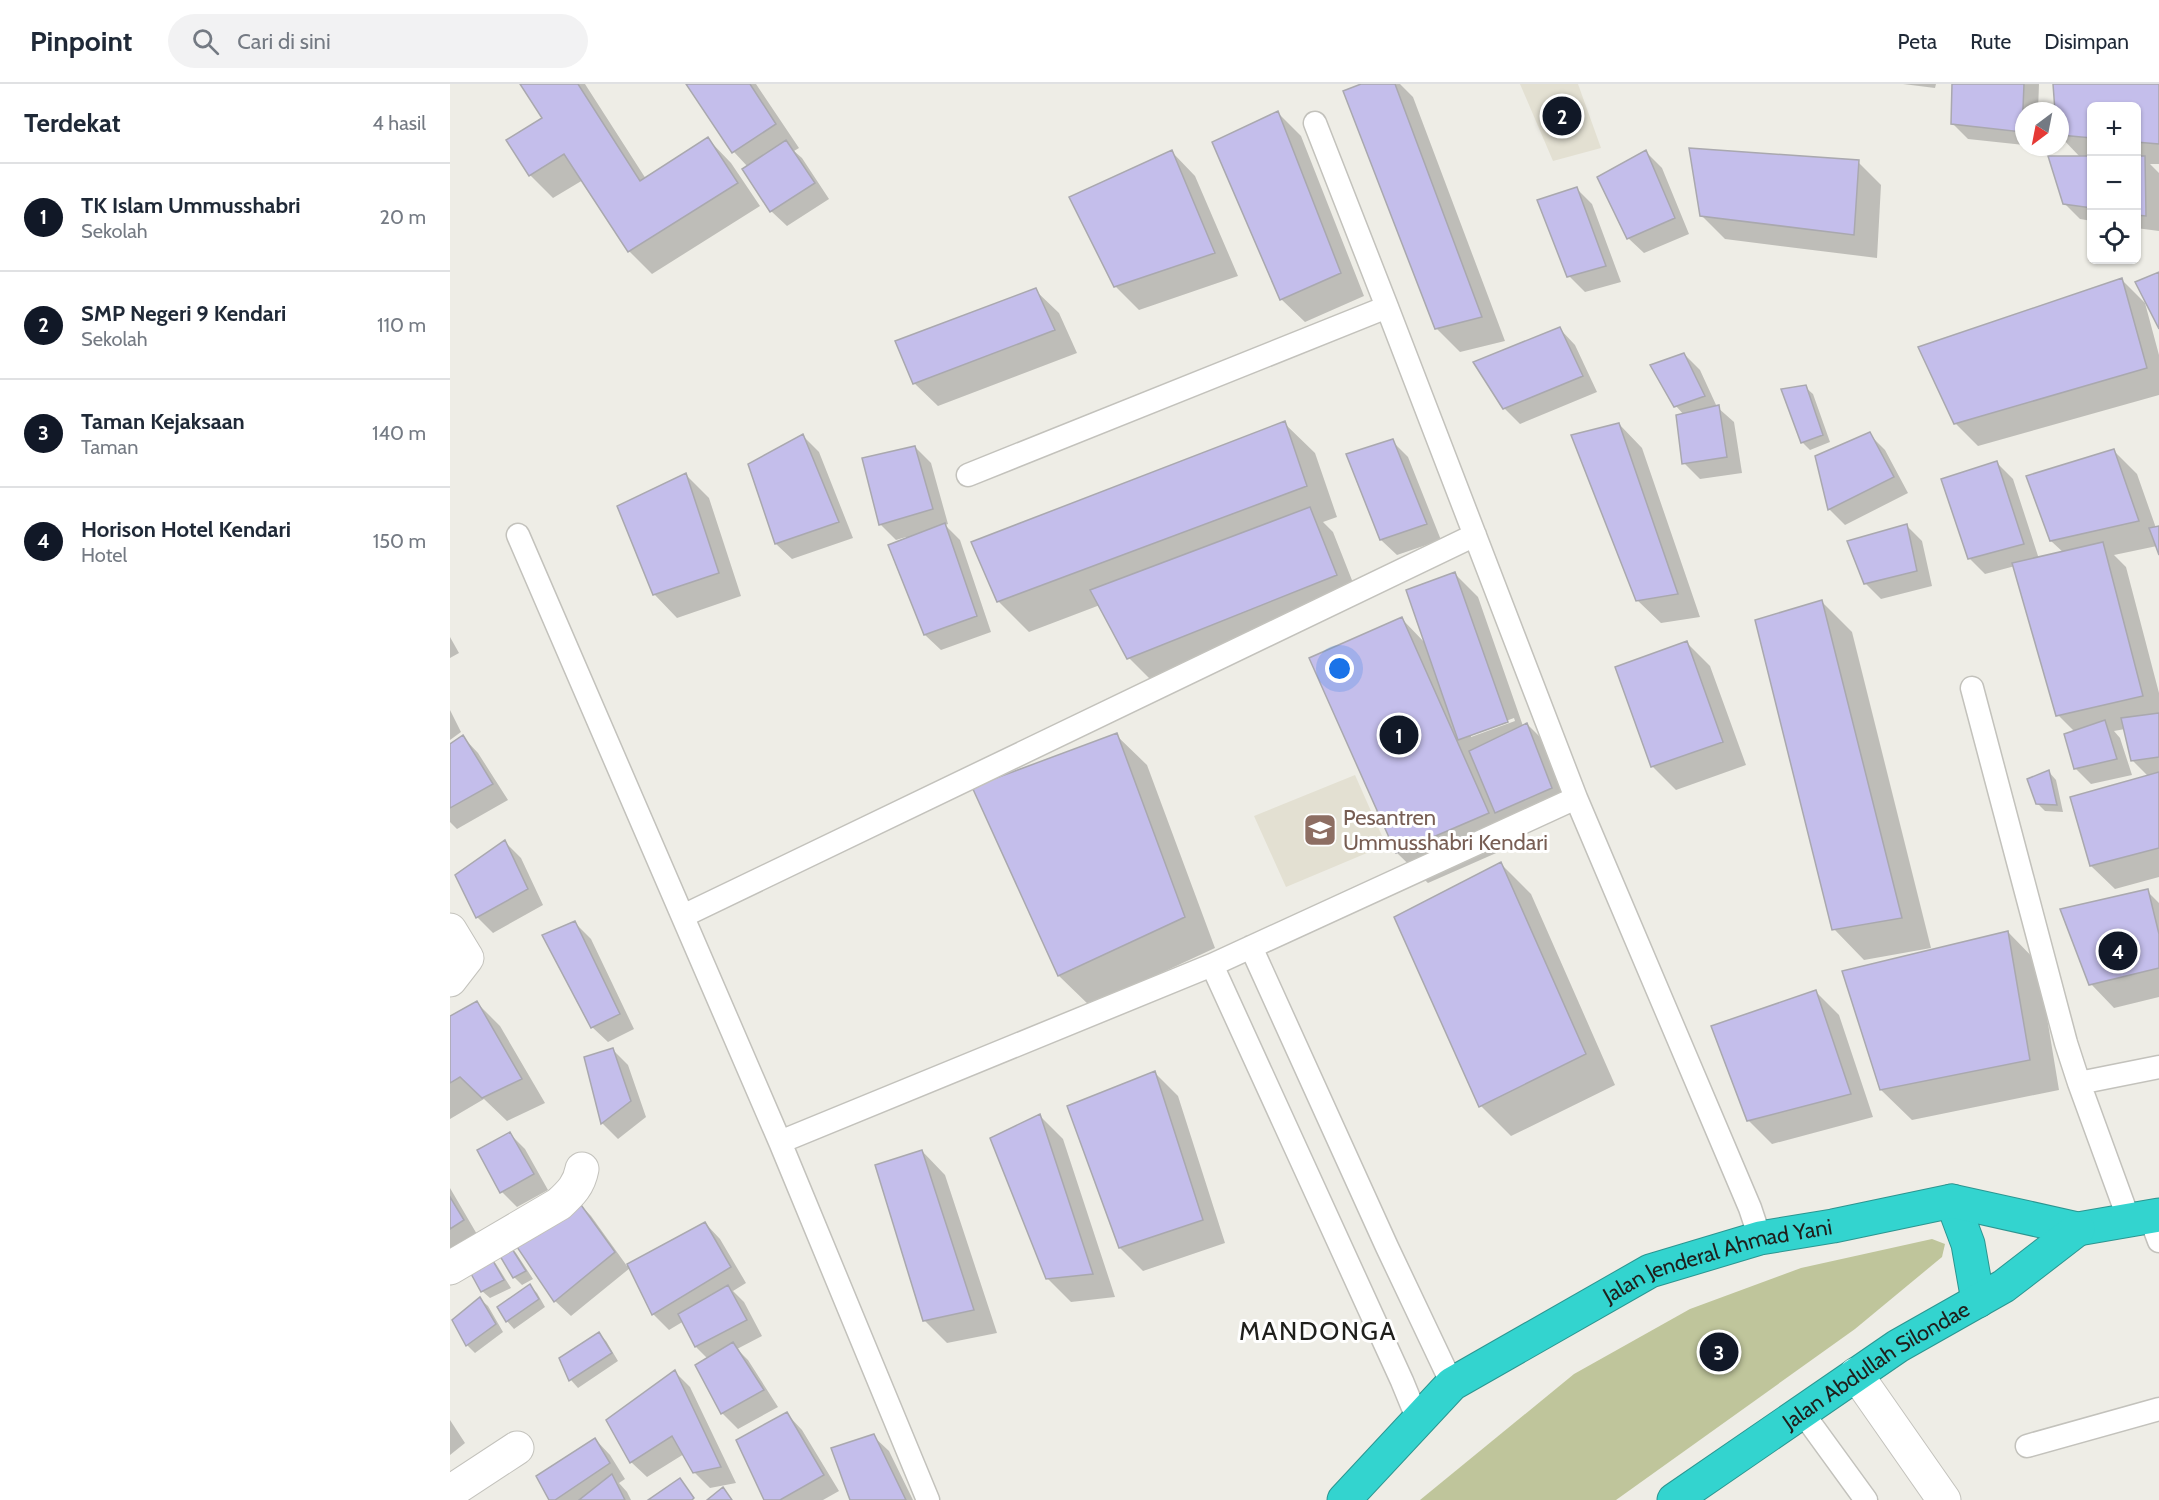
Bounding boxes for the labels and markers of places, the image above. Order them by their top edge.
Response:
pin: 2 [1542,93,1582,138]
pin: 1 [1380,712,1418,758]
place label: Pesantren Ummusshabri Kendari [1343,804,1548,856]
school or university icon: Pesantren Ummusshabri Kendari [1302,812,1338,848]
pin: 4 [2098,928,2138,974]
pin: 3 [1700,1330,1738,1374]

